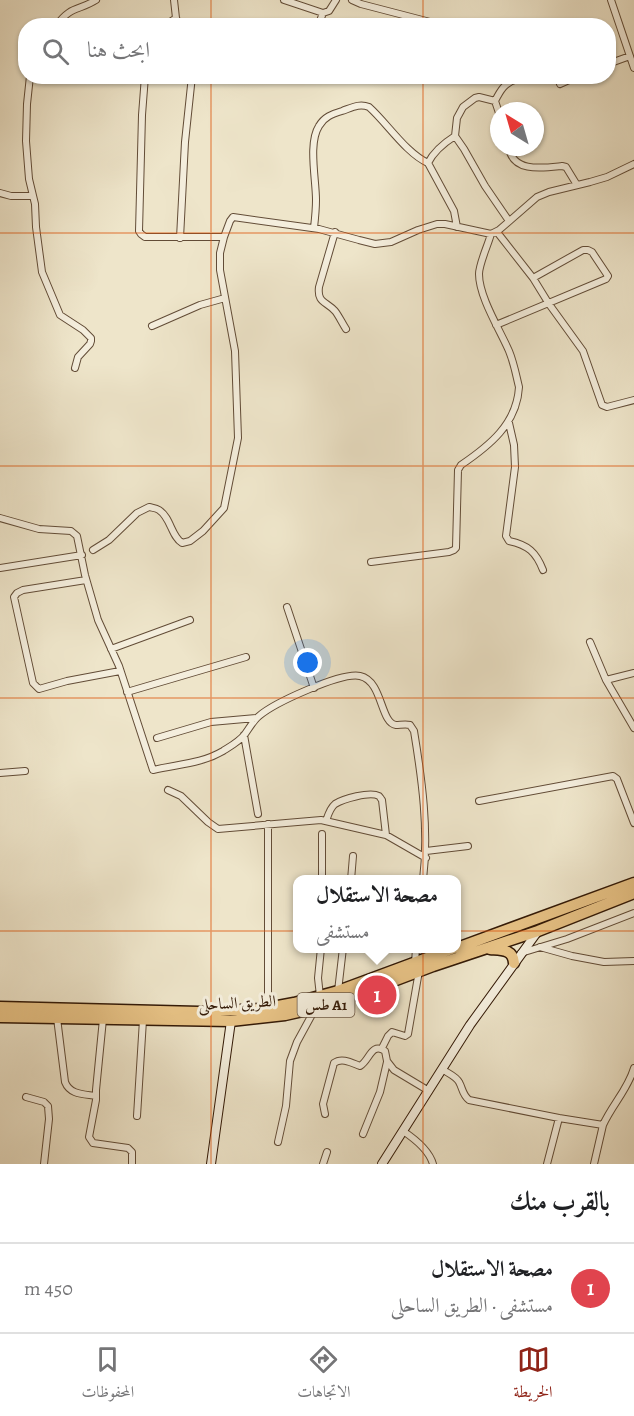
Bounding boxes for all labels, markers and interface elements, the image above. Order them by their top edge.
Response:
search box [18,18,616,84]
icon: search [39,35,72,68]
text: ابحث هنا [87,35,150,65]
north arrow [490,102,544,156]
your location [293,648,322,677]
popup [293,875,461,953]
text: مصحة الاستقلال [316,880,438,910]
text: مستشفى [316,918,369,945]
pin: 1 [358,972,397,1018]
street label: الطريق الساحلى [198,990,276,1016]
road number: طس A1 [298,993,354,1017]
text: بالقرب منك [509,1184,610,1219]
text: مصحة الاستقلال [431,1254,553,1284]
text: 450 m [24,1275,73,1302]
text: 1 [587,1275,594,1302]
text: مستشفى · الطريق الساحلى [390,1292,553,1319]
tab: المحفوظات [82,1343,134,1407]
tab: الاتجاهات [297,1343,351,1407]
tab: الخريطة [514,1343,553,1407]

